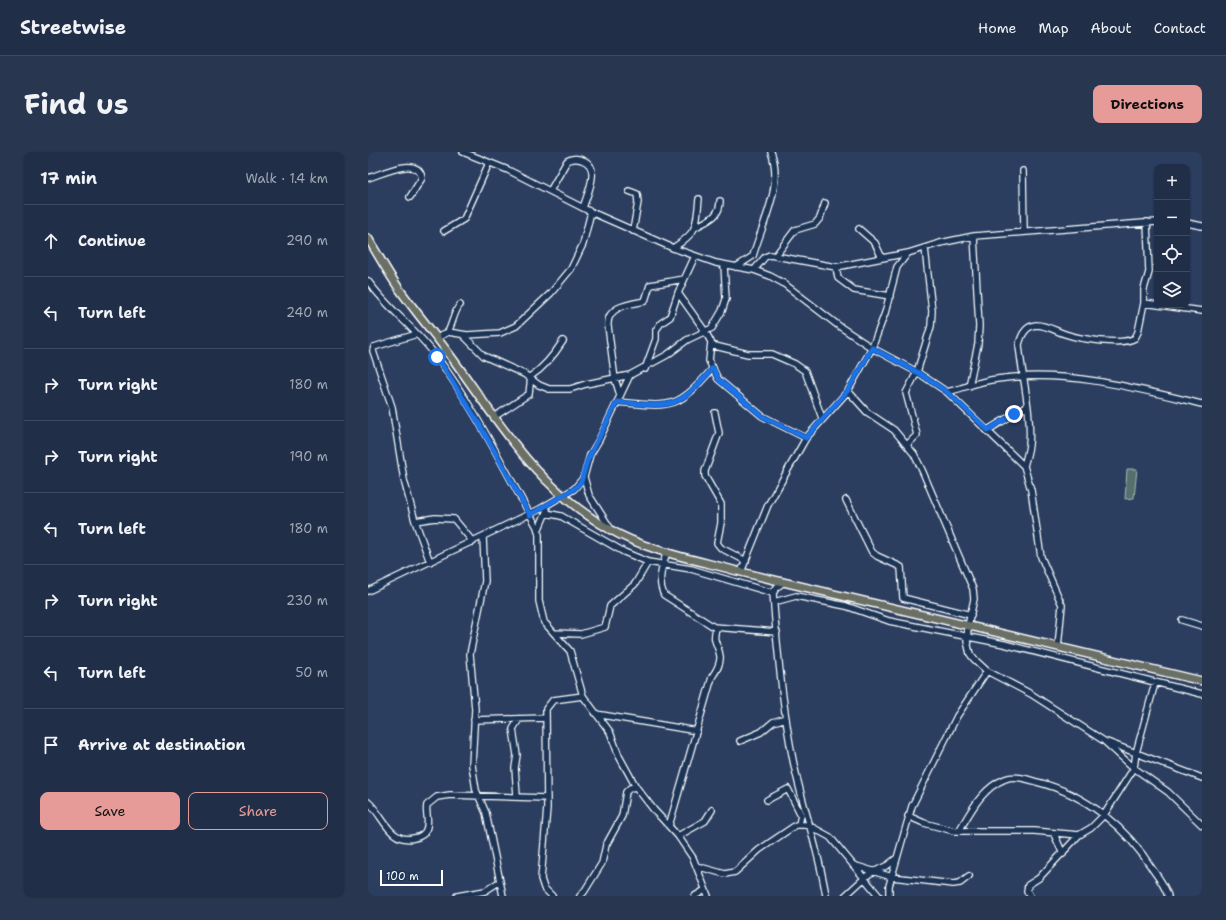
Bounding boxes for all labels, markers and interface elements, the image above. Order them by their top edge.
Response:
text: Streetwise [20,15,126,40]
text: Home [978,19,1017,37]
text: Map [1039,19,1069,37]
text: About [1091,19,1132,37]
text: Contact [1154,19,1206,37]
text: Find us [24,85,129,123]
button: Directions [1093,85,1202,123]
map controls [1154,164,1190,308]
button: + [1154,164,1190,200]
text: 17 min [40,167,97,189]
text: Walk · 1.4 km [246,170,328,187]
button: − [1154,200,1190,236]
icon: ahead [40,230,62,252]
text: Continue [78,231,146,251]
text: 290 m [286,232,328,249]
button: locate [1154,236,1190,272]
button: layers [1154,272,1190,308]
icon: left [40,302,62,324]
text: Turn left [78,303,146,323]
text: 240 m [286,304,328,321]
route start [428,348,446,366]
icon: right [40,374,62,396]
text: Turn right [78,375,158,395]
text: 180 m [289,376,328,393]
route end [1005,405,1023,423]
icon: right [40,446,62,468]
text: Turn right [78,447,158,467]
text: 190 m [289,448,328,465]
icon: left [40,518,62,540]
text: Turn left [78,519,146,539]
text: 180 m [289,520,328,537]
icon: right [40,590,62,612]
text: Turn right [78,591,158,611]
text: 230 m [286,592,328,609]
icon: left [40,662,62,684]
text: Turn left [78,663,146,683]
text: 50 m [295,664,328,681]
icon: arrive [40,734,62,756]
text: Arrive at destination [78,735,246,755]
button: Save [40,792,180,830]
button: Share [188,792,328,830]
scale bar [380,868,443,887]
text: 100 m [386,869,419,884]

